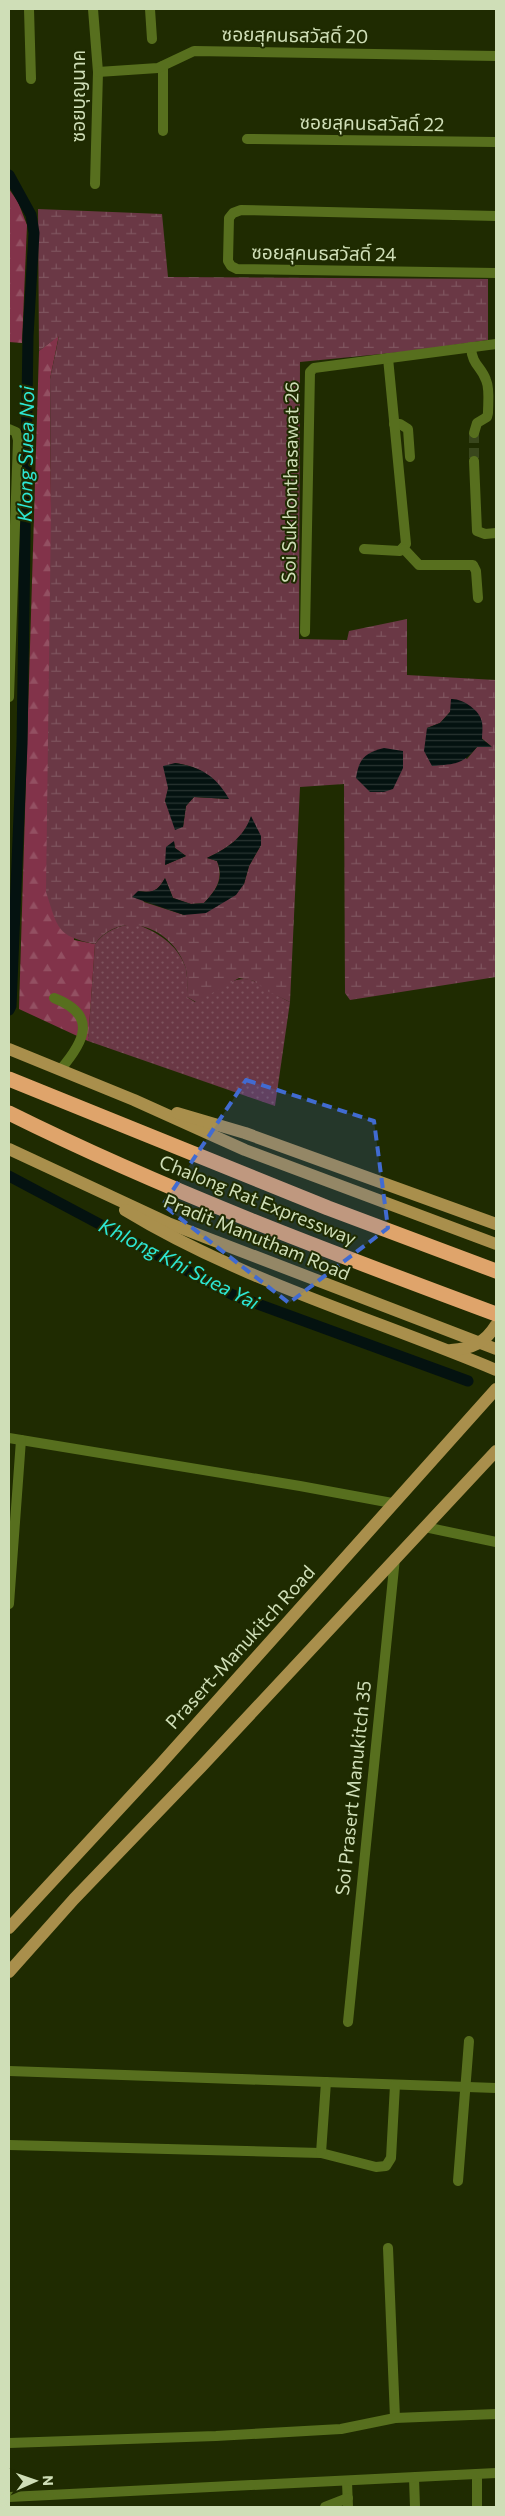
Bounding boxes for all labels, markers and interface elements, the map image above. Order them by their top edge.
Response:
street label: ซอยสุคนธสวัสดิ์ 20 [222,22,368,48]
street label: ซอยบุญนาค [66,50,90,142]
street label: ซอยสุคนธสวัสดิ์ 22 [299,110,445,136]
street label: ซอยสุคนธสวัสดิ์ 24 [251,240,397,266]
street label: Soi Sukhonthasawat 26 [276,381,303,583]
water label: Klong Suea Noi [12,385,38,522]
street label: Chalong Rat Expressway [156,1149,360,1250]
street label: Pradit Manutham Road [161,1189,354,1285]
water label: Khlong Khi Suea Yai [95,1212,264,1314]
street label: Prasert-Manukitch Road [160,1560,319,1733]
street label: Soi Prasert Manukitch 35 [330,1679,375,1897]
north arrow [10,2456,60,2506]
text: N [40,2475,57,2486]

